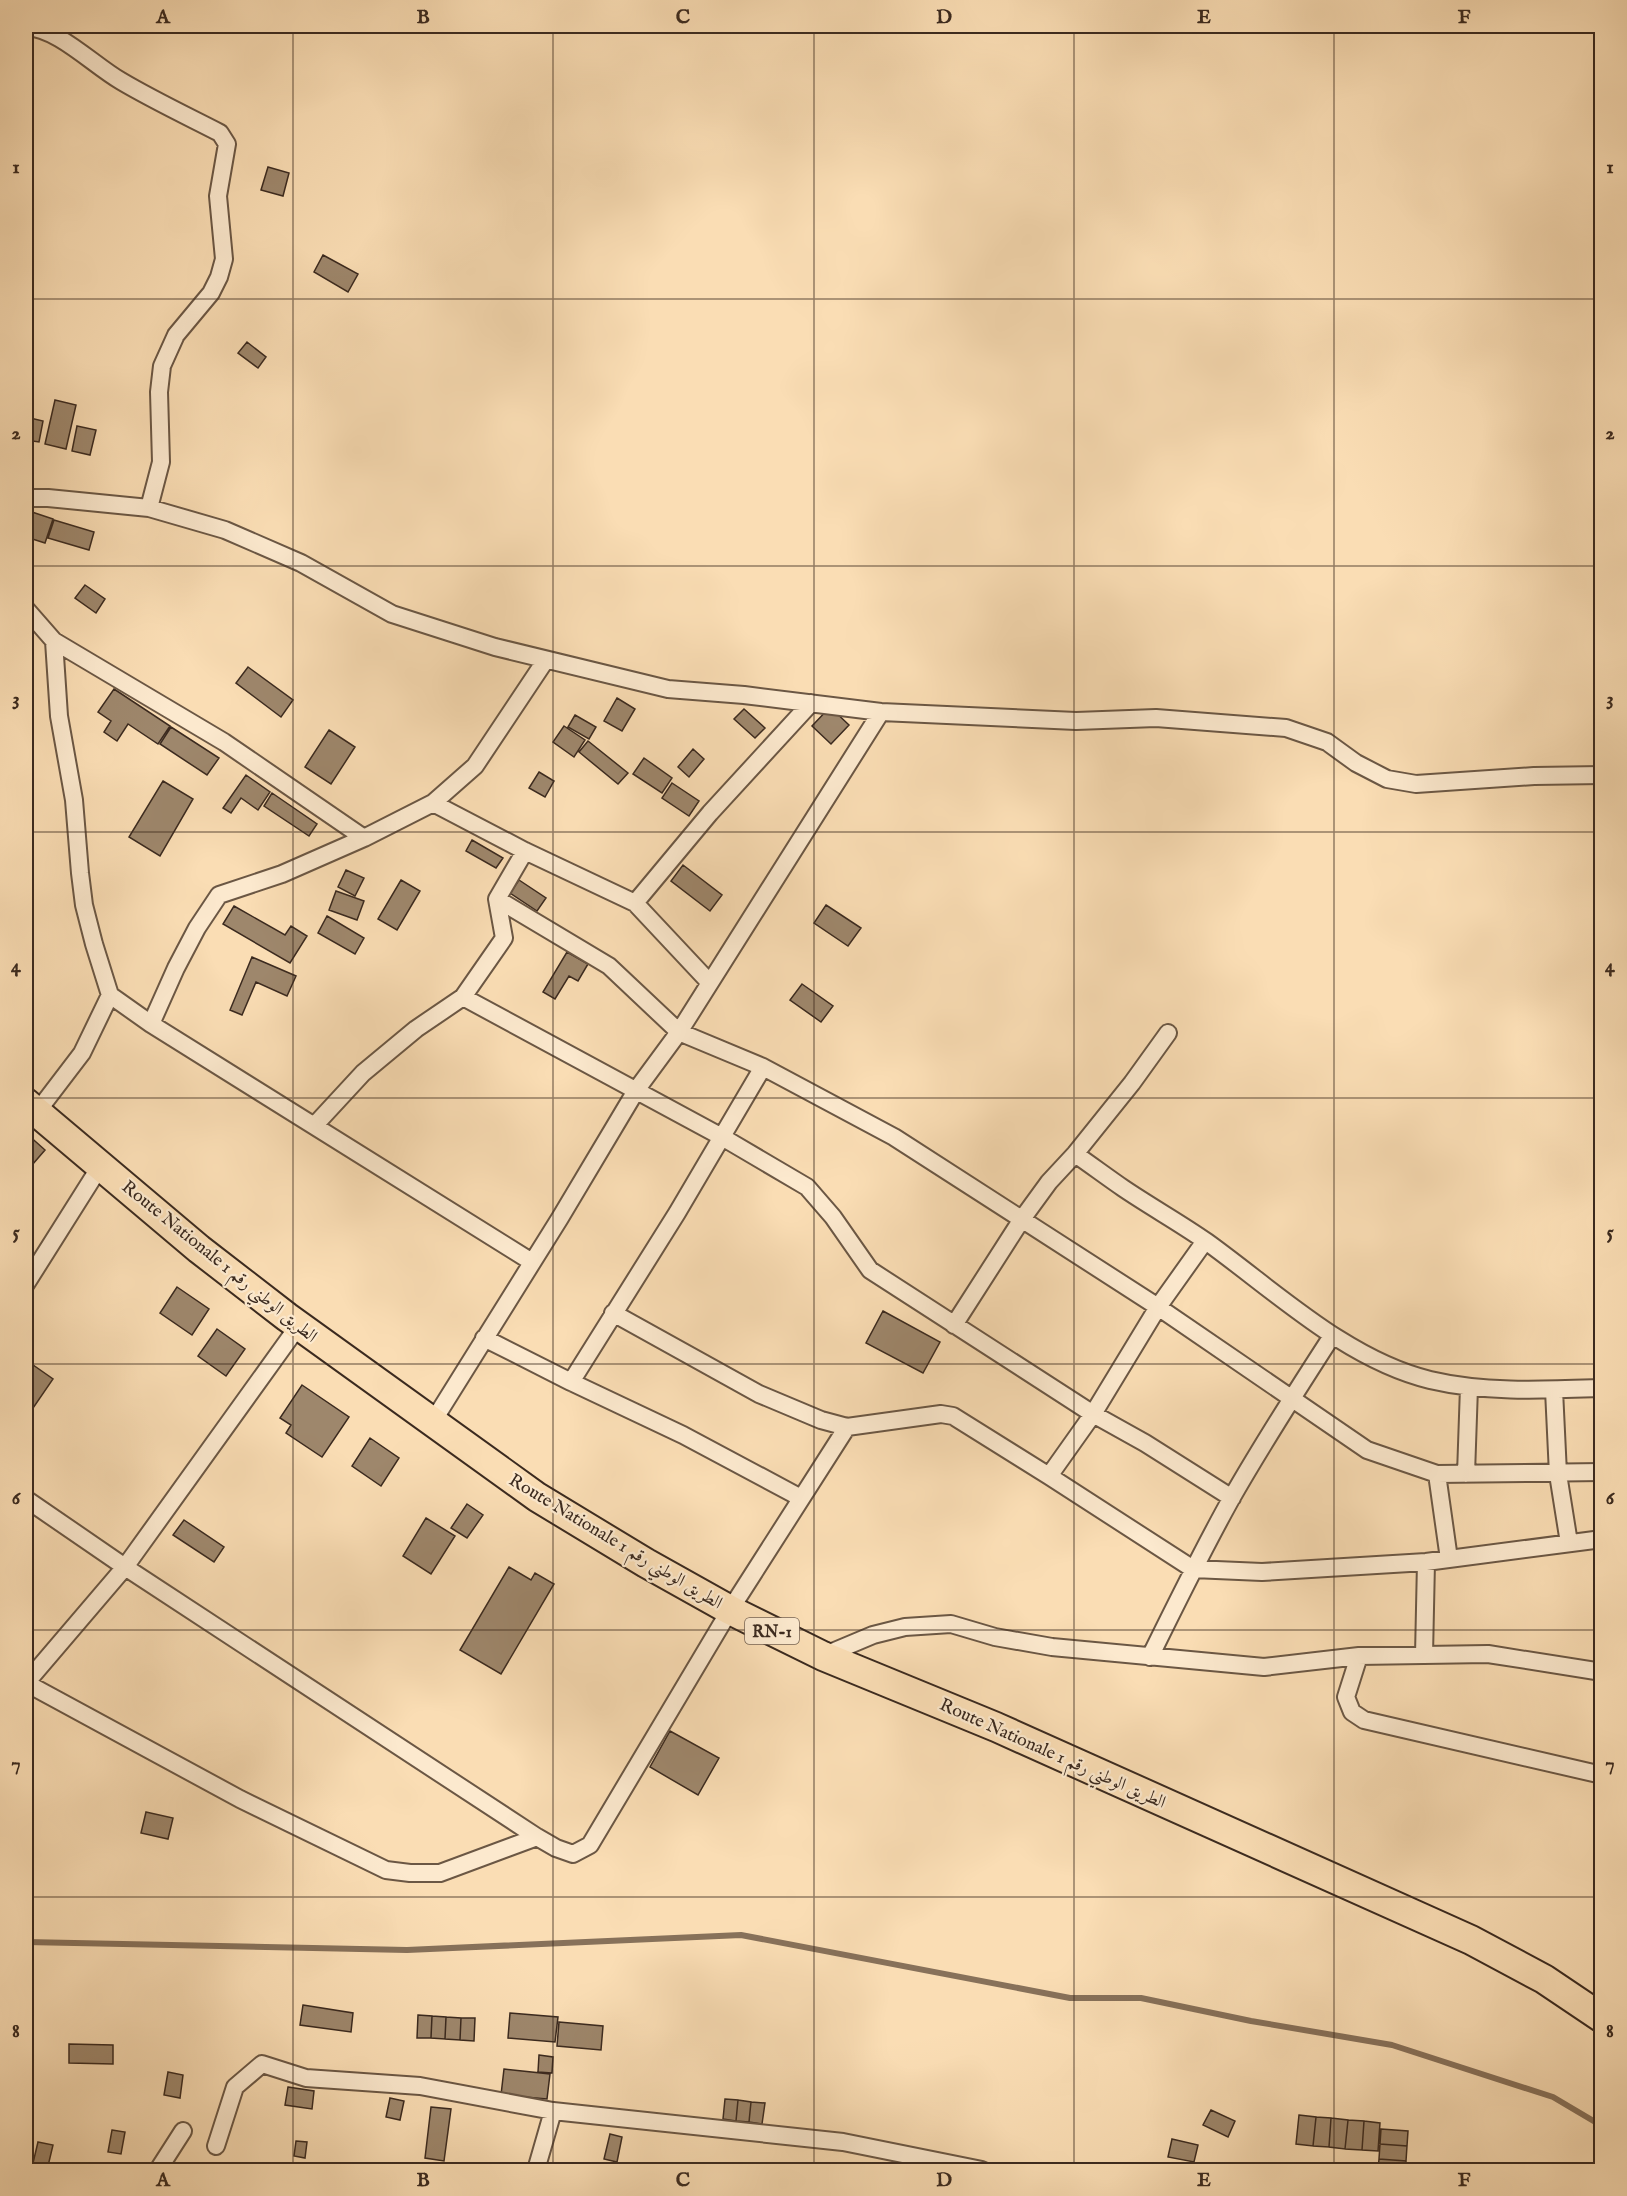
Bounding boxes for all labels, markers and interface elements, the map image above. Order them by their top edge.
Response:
text: A [155,5,171,30]
text: B [416,5,430,30]
text: C [676,5,690,30]
text: D [936,5,952,30]
text: E [1197,5,1211,30]
text: F [1458,5,1471,30]
text: 1 [12,155,20,180]
text: 1 [1606,155,1614,180]
text: 2 [11,421,21,446]
text: 2 [1605,421,1615,446]
text: 3 [12,687,20,712]
text: 3 [1606,687,1614,712]
text: 4 [11,954,22,979]
text: 4 [1605,954,1616,979]
street label: Route Nationale الطريق الوطني رقم 1 [114,1176,322,1351]
text: 5 [12,1220,20,1245]
text: 5 [1606,1220,1614,1245]
street label: Route Nationale الطريق الوطني رقم 1 [502,1469,726,1619]
text: 6 [12,1486,22,1511]
text: 6 [1606,1486,1616,1511]
road number: RN-1 [745,1618,799,1644]
street label: Route Nationale الطريق الوطني رقم 1 [934,1694,1169,1818]
text: 7 [11,1752,21,1777]
text: 7 [1605,1752,1615,1777]
text: 8 [12,2019,20,2044]
text: 8 [1606,2019,1614,2044]
text: A [155,2168,171,2193]
text: B [416,2168,430,2193]
text: C [676,2168,690,2193]
text: D [936,2168,952,2193]
text: E [1197,2168,1211,2193]
text: F [1458,2168,1471,2193]

